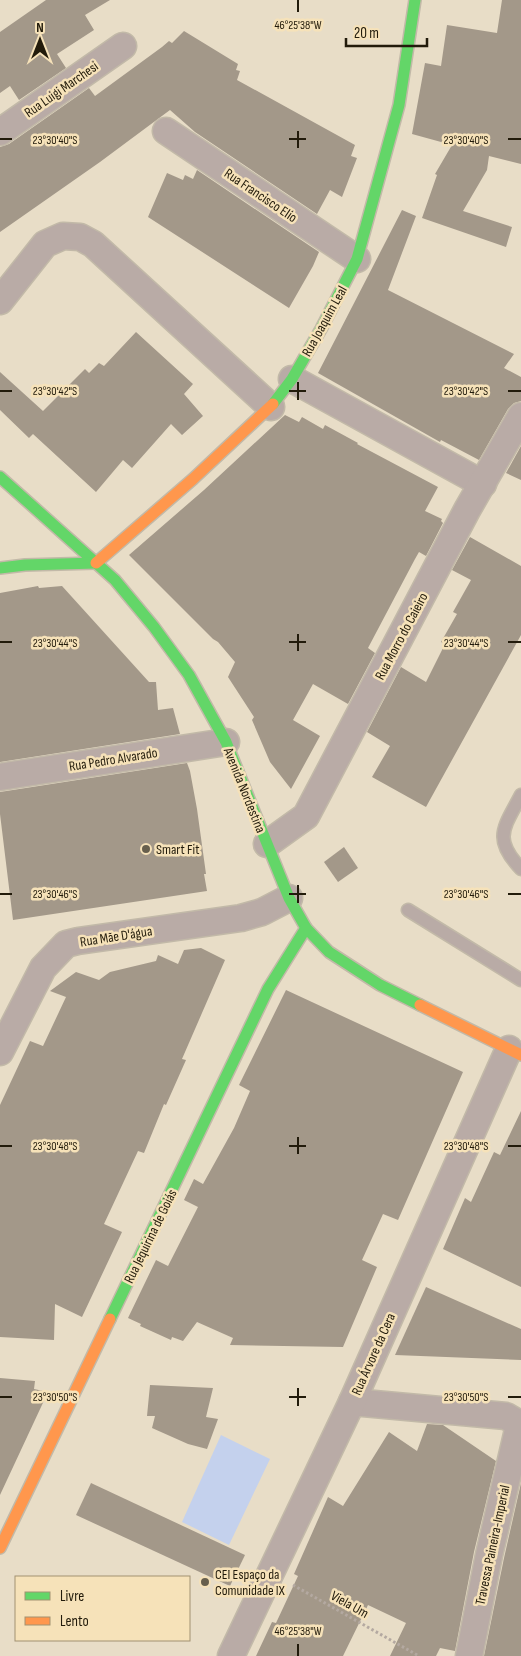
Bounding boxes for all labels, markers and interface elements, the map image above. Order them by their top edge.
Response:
north arrow [15,15,65,65]
scale bar [346,15,427,47]
text: 46°25'38"W [274,18,322,33]
text: N [36,19,44,36]
text: 20 m [354,24,379,43]
street label: Rua Luigi Marchesi [21,58,102,121]
text: 23°30'40"S [33,133,77,148]
text: 23°30'40"S [444,133,488,148]
street label: Rua Francisco Elio [221,165,301,226]
street label: Rua Joaquim Leal [298,283,351,360]
text: 23°30'42"S [33,384,77,399]
text: 23°30'42"S [444,384,488,399]
street label: Rua Morro do Caieiro [371,590,432,683]
text: 23°30'44"S [33,636,77,651]
text: 23°30'44"S [444,636,488,651]
street label: Rua Pedro Alvarado [68,744,159,775]
street label: Avenida Nordestina [219,744,269,835]
place label: Smart Fit [156,841,199,858]
marker: Smart Fit [140,843,152,855]
text: 23°30'46"S [33,887,77,902]
text: 23°30'46"S [444,887,488,902]
street label: Rua Mãe D'água [79,922,153,951]
text: 23°30'48"S [33,1139,77,1154]
text: 23°30'48"S [444,1139,488,1154]
street label: Rua Jequirina de Goiás [120,1186,181,1286]
street label: Rua Árvore da Cera [348,1311,399,1398]
text: 23°30'50"S [33,1390,77,1405]
text: 23°30'50"S [444,1390,488,1405]
street label: Travessa Paineira-Imperial [471,1484,514,1607]
place label: CEI Espaço da Comunidade IX [215,1566,285,1599]
legend [15,1576,190,1641]
marker: CEI Espaço da Comunidade IX [199,1576,211,1588]
text: Livre [60,1587,84,1606]
street label: Viela Um [328,1587,372,1622]
text: Lento [60,1612,89,1631]
text: 46°25'38"W [274,1624,322,1639]

